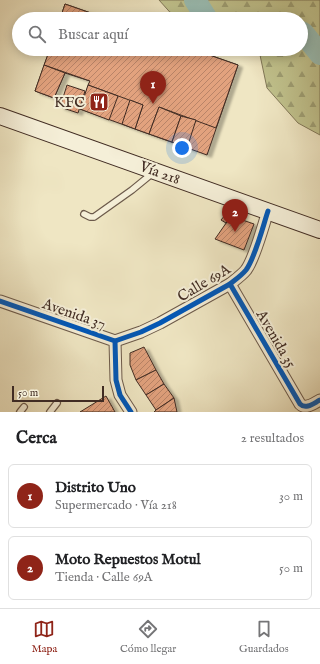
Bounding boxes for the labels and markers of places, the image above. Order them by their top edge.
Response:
pin: 1 [140,71,166,104]
restaurant icon: KFC [88,91,110,113]
place label: KFC [54,93,85,112]
pin: 2 [222,199,248,232]

